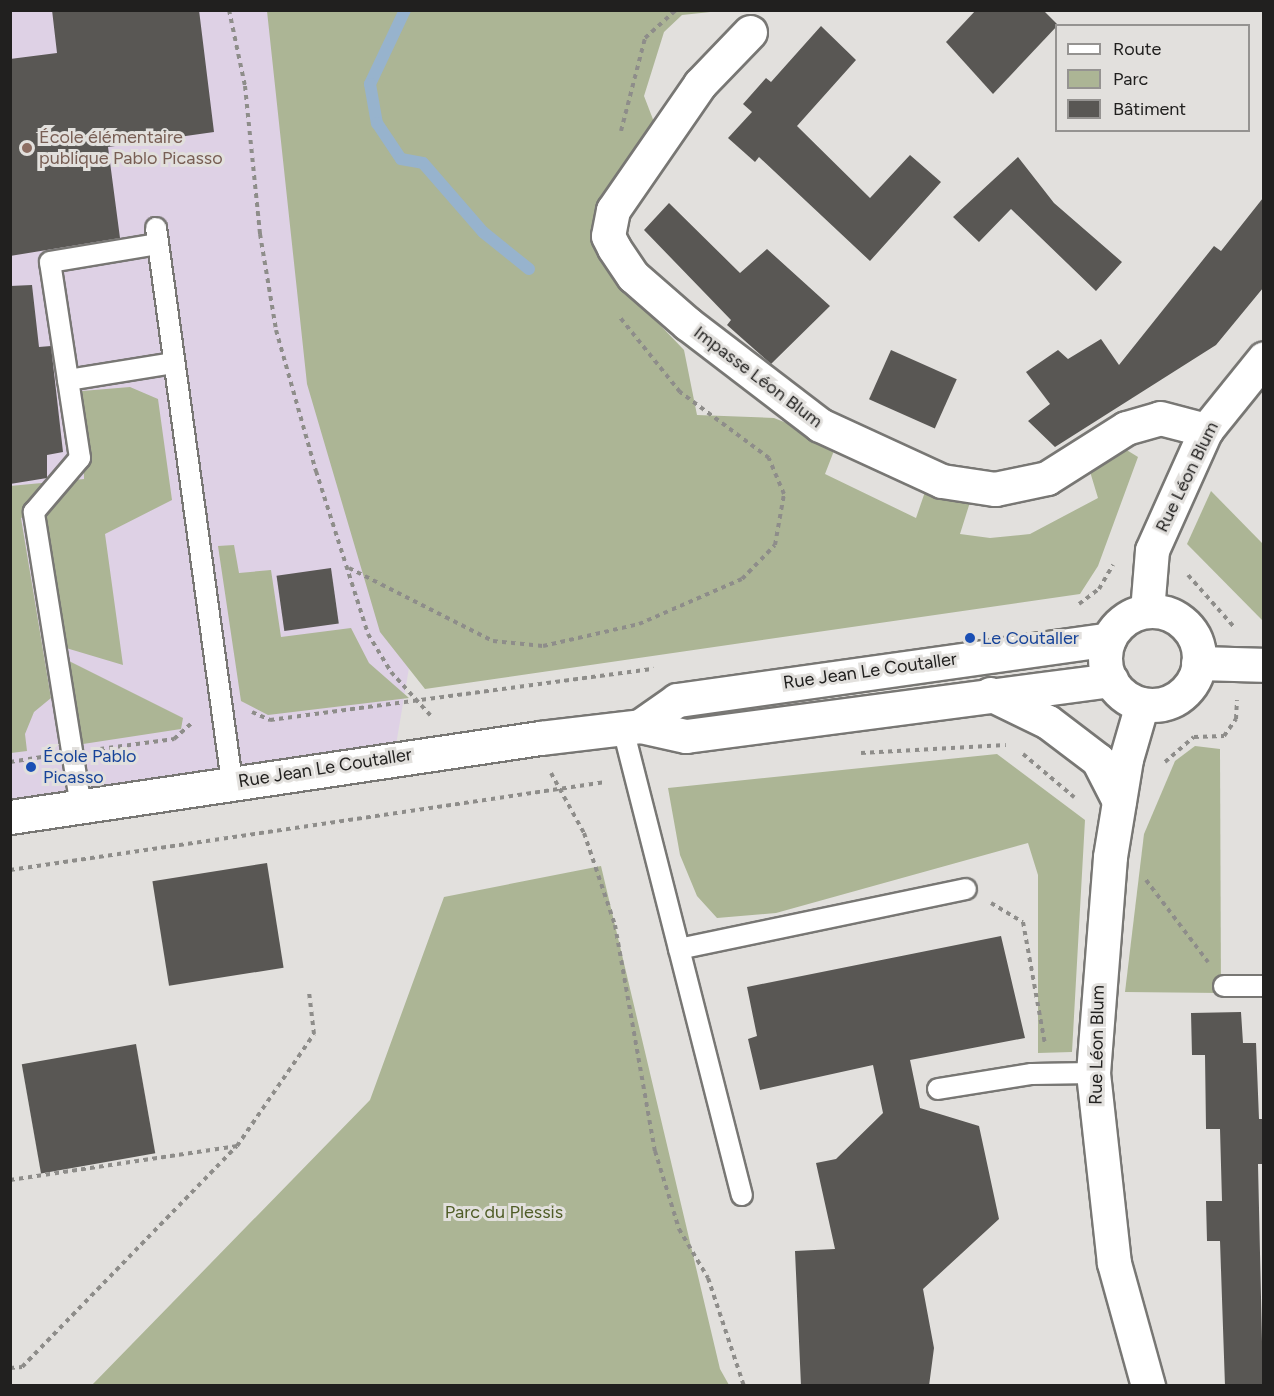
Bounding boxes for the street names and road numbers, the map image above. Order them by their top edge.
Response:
street label: Impasse Léon Blum [689,322,827,432]
street label: Rue Léon Blum [1151,418,1223,536]
street label: Rue Jean Le Coutaller [782,648,958,694]
street label: Rue Jean Le Coutaller [237,744,413,792]
street label: Rue Léon Blum [1085,985,1109,1105]

